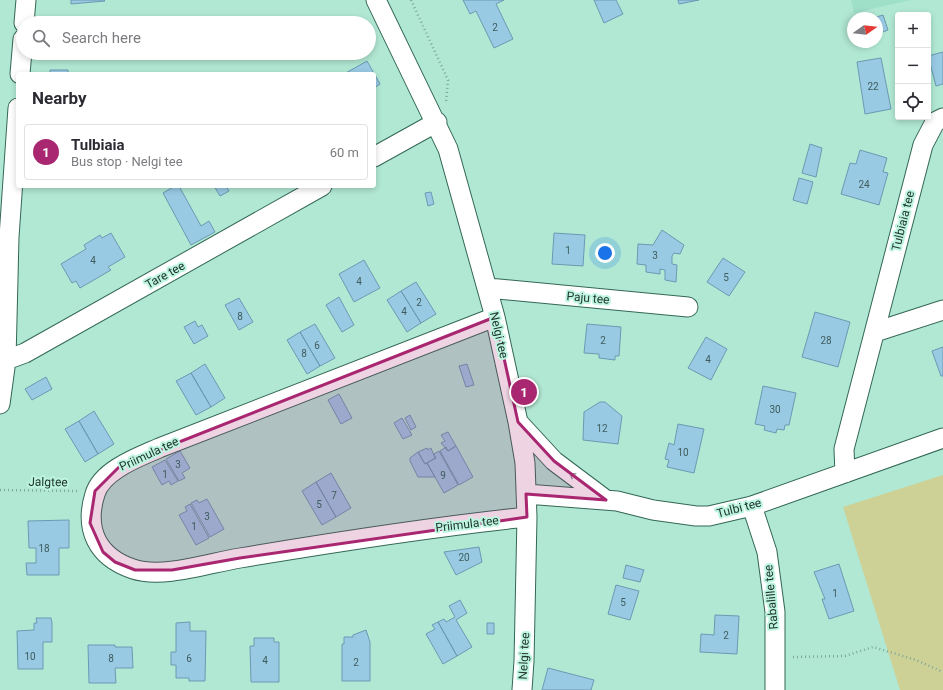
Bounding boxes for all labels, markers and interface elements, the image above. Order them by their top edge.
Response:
north arrow [847,12,883,48]
map controls [895,12,931,120]
button: + [895,12,931,48]
search box [16,16,376,60]
house number: 2 [492,22,498,33]
icon: search [30,27,52,49]
text: Search here [62,29,141,47]
button: − [895,48,931,84]
house number: 22 [867,81,879,92]
button: locate [895,84,931,120]
text: Nearby [32,88,87,108]
text: Tulbiaia [71,136,125,154]
text: 1 [42,145,50,160]
text: 60 m [330,145,359,160]
text: Bus stop · Nelgi tee [71,154,183,169]
house number: 24 [858,179,870,190]
street label: Tulbiaia tee [889,190,917,252]
your location [595,243,615,263]
house number: 1 [565,245,571,256]
house number: 3 [652,250,658,261]
house number: 4 [90,255,96,266]
street label: Tare tee [143,258,187,292]
house number: 5 [723,272,729,283]
house number: 4 [356,276,362,287]
street label: Paju tee [566,289,610,307]
house number: 2 [416,297,422,308]
house number: 4 [401,306,407,317]
street label: Nelgi tee [487,310,511,360]
house number: 8 [237,311,243,322]
house number: 2 [600,335,606,346]
house number: 28 [820,335,832,346]
house number: 6 [314,340,320,351]
house number: 8 [301,348,307,359]
house number: 4 [705,354,711,365]
pin: 1 [511,377,537,407]
house number: 30 [769,404,781,415]
house number: 12 [596,423,608,434]
street label: Priimula tee [117,434,181,474]
house number: 10 [677,447,689,458]
house number: 3 [175,459,181,470]
house number: 1 [162,469,168,480]
house number: 9 [440,470,446,481]
one-way arrow [569,473,580,481]
street label: Jalgtee [28,475,68,489]
house number: 7 [331,490,337,501]
street label: Tulbi tee [715,495,763,521]
house number: 5 [316,499,322,510]
house number: 3 [204,511,210,522]
street label: Priimula tee [435,513,499,535]
house number: 1 [191,521,197,532]
house number: 18 [38,543,50,554]
house number: 20 [458,552,470,563]
street label: Rabalille tee [761,564,781,630]
house number: 1 [832,588,838,599]
house number: 5 [620,597,626,608]
house number: 2 [723,630,729,641]
street label: Nelgi tee [516,632,532,680]
house number: 10 [24,651,36,662]
house number: 8 [108,653,114,664]
house number: 6 [186,653,192,664]
house number: 4 [262,655,268,666]
house number: 2 [353,657,359,668]

